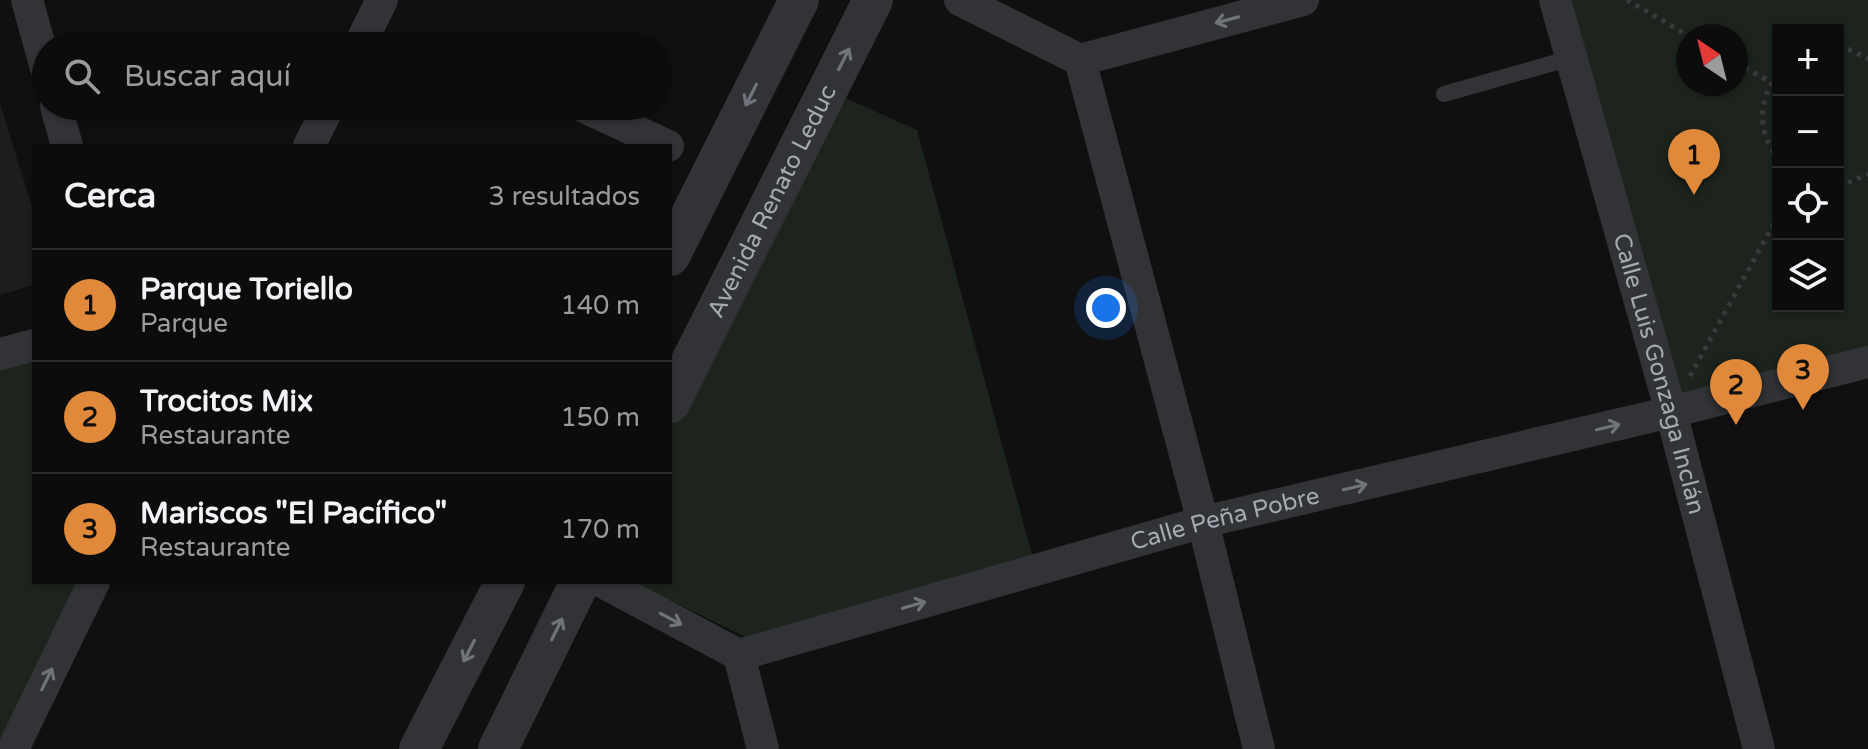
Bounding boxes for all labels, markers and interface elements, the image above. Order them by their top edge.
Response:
one-way arrow [1215,14,1241,29]
north arrow [1676,24,1748,96]
map controls [1772,24,1844,312]
button: + [1772,24,1844,96]
search box [32,32,672,120]
one-way arrow [837,47,852,71]
icon: search [60,54,104,98]
text: Buscar aquí [124,58,291,95]
street label: Avenida Renato Leduc [701,80,843,323]
one-way arrow [743,82,759,106]
button: − [1772,96,1844,168]
pin: 1 [1668,129,1720,195]
button: locate [1772,168,1844,240]
text: Cerca [64,176,156,217]
text: 3 resultados [489,181,640,212]
street label: Calle Luis Gonzaga Inclán [1606,230,1711,517]
button: layers [1772,240,1844,312]
text: Parque Toriello [140,271,353,308]
your location [1086,288,1126,328]
text: 1 [82,290,98,321]
text: 140 m [560,290,640,321]
text: Parque [140,308,228,339]
pin: 3 [1777,344,1829,410]
pin: 2 [1710,359,1762,425]
text: Trocitos Mix [140,383,313,420]
text: 2 [82,402,98,433]
text: 150 m [560,402,640,433]
one-way arrow [1595,419,1620,434]
text: Restaurante [140,420,290,451]
one-way arrow [1341,479,1367,494]
street label: Calle Peña Pobre [1127,481,1322,557]
text: Mariscos "El Pacífico" [140,495,447,532]
text: 3 [82,514,98,545]
text: 170 m [560,514,640,545]
text: Restaurante [140,532,290,563]
one-way arrow [901,597,927,612]
one-way arrow [658,611,682,627]
one-way arrow [550,617,565,641]
one-way arrow [461,639,477,663]
one-way arrow [40,667,55,691]

